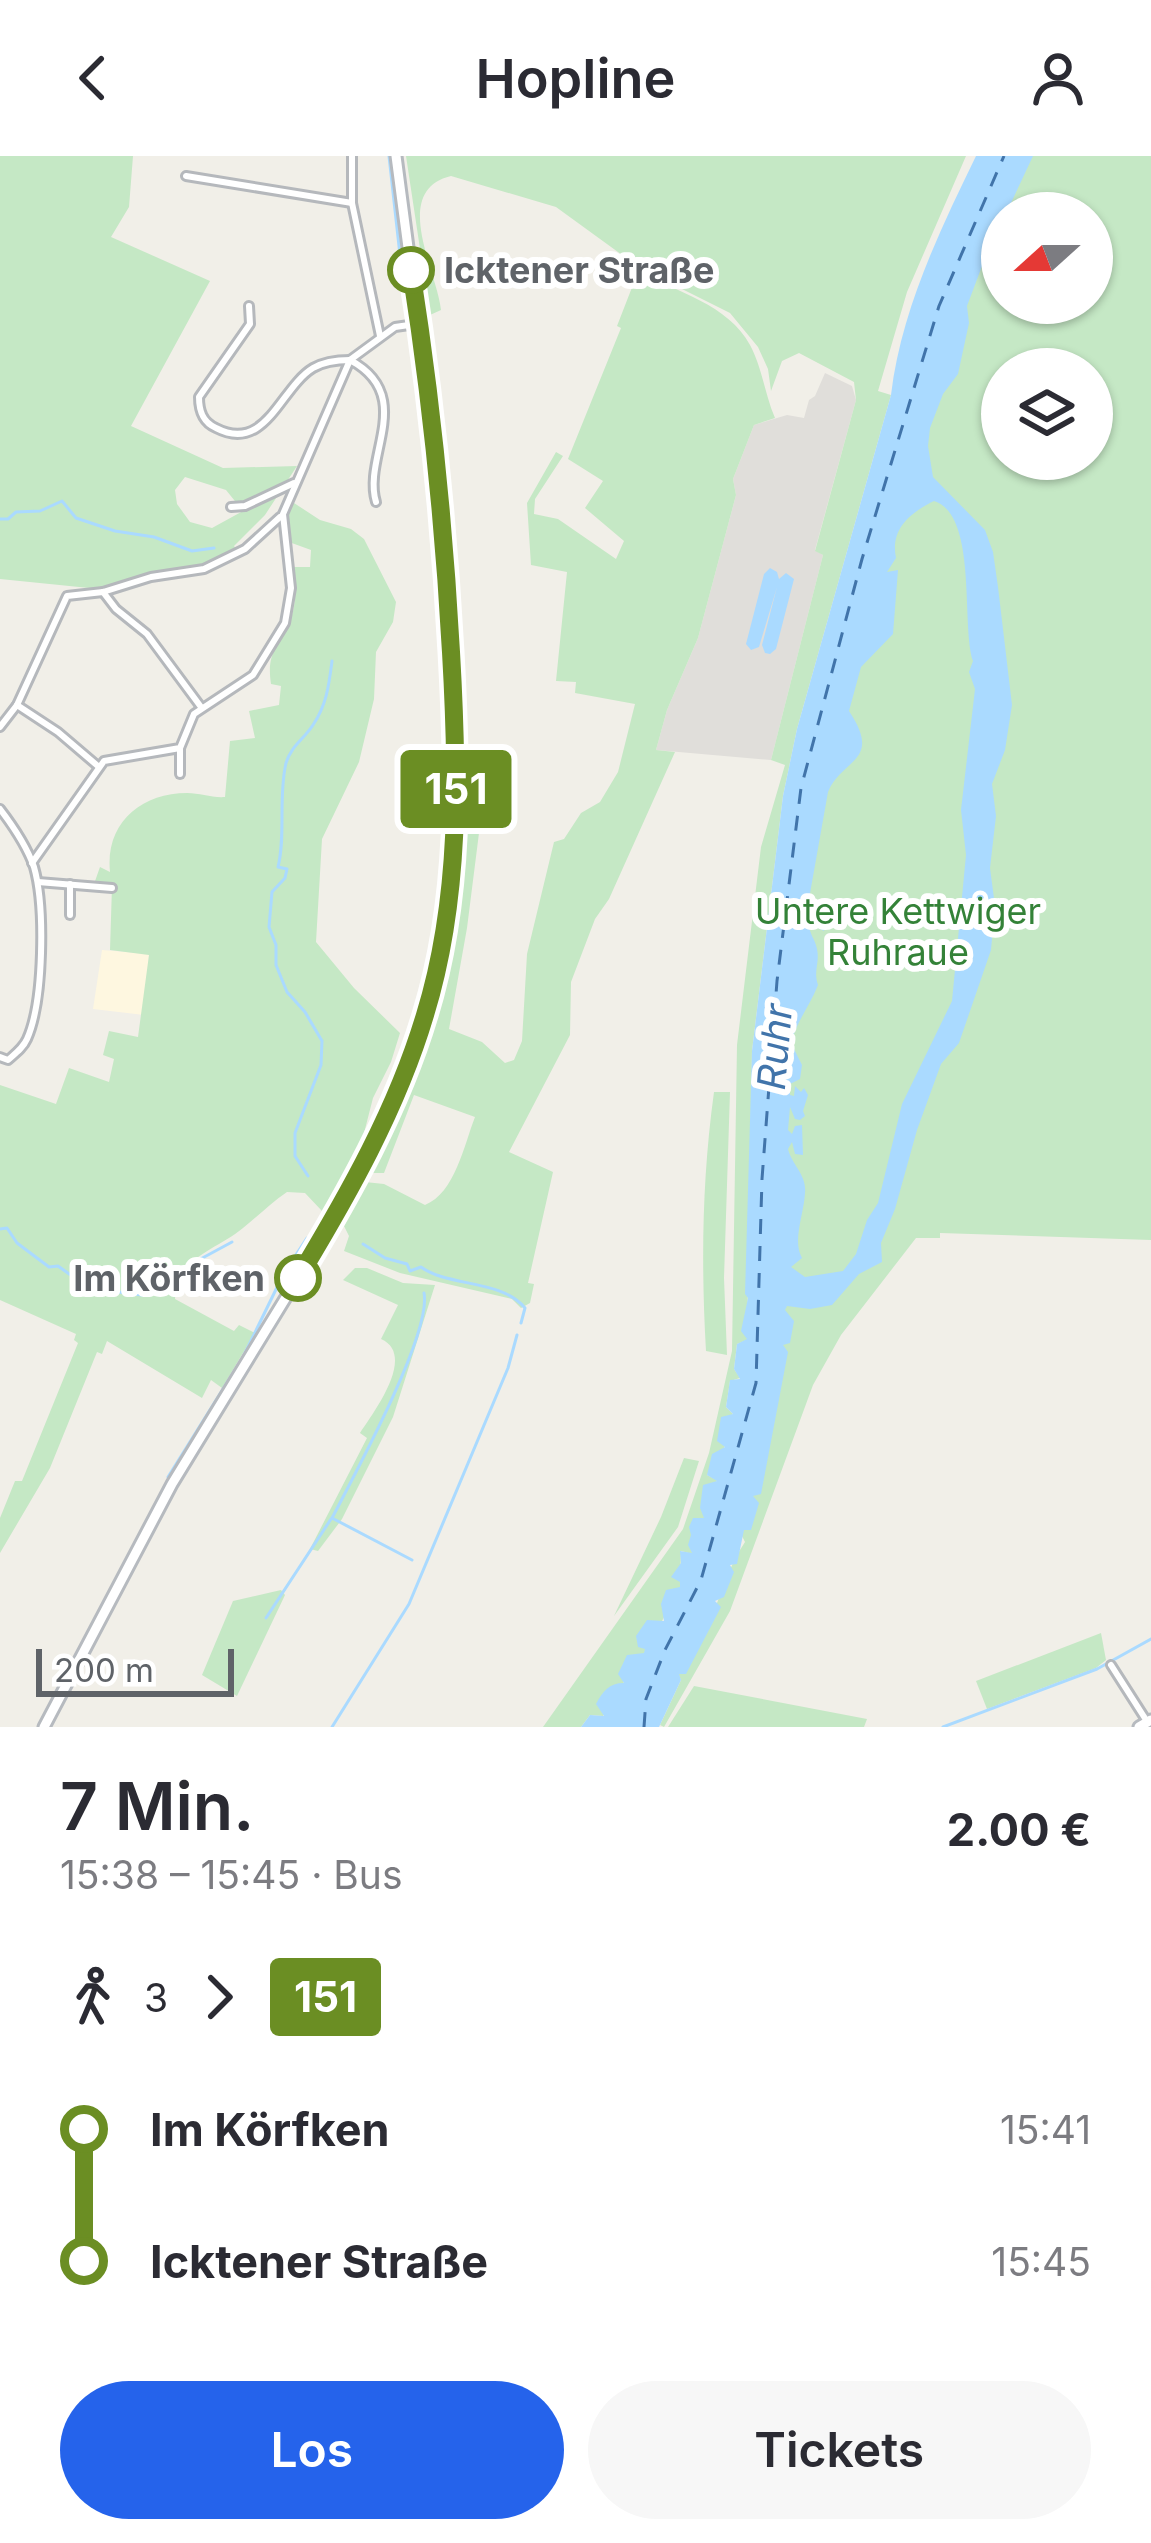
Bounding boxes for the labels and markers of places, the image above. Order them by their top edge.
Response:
marker: Icktener Straße [389,248,433,292]
place label: Icktener Straße [444,248,714,292]
place label: Im Körfken [73,1256,265,1300]
marker: Im Körfken [276,1256,320,1300]

